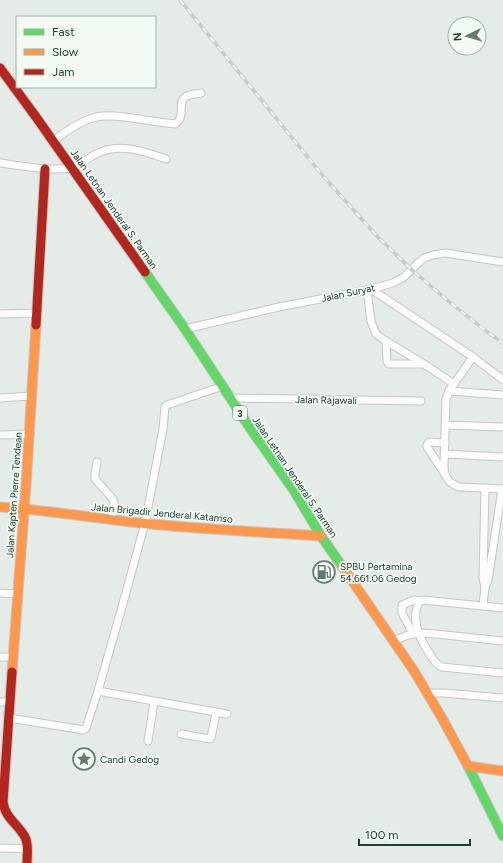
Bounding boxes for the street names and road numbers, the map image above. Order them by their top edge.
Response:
street label: Jalan Letnan Jenderal S. Parman [68,147,161,272]
street label: Jalan Suryat [320,281,376,305]
street label: Jalan Rajawali [295,393,357,407]
road number: 3 [233,406,247,420]
street label: Jalan Letnan Jenderal S. Parman [249,414,341,540]
street label: Jalan Kapten Pierre Tendean [3,431,25,558]
street label: Jalan Brigadir Jenderal Katamso [91,500,233,526]

